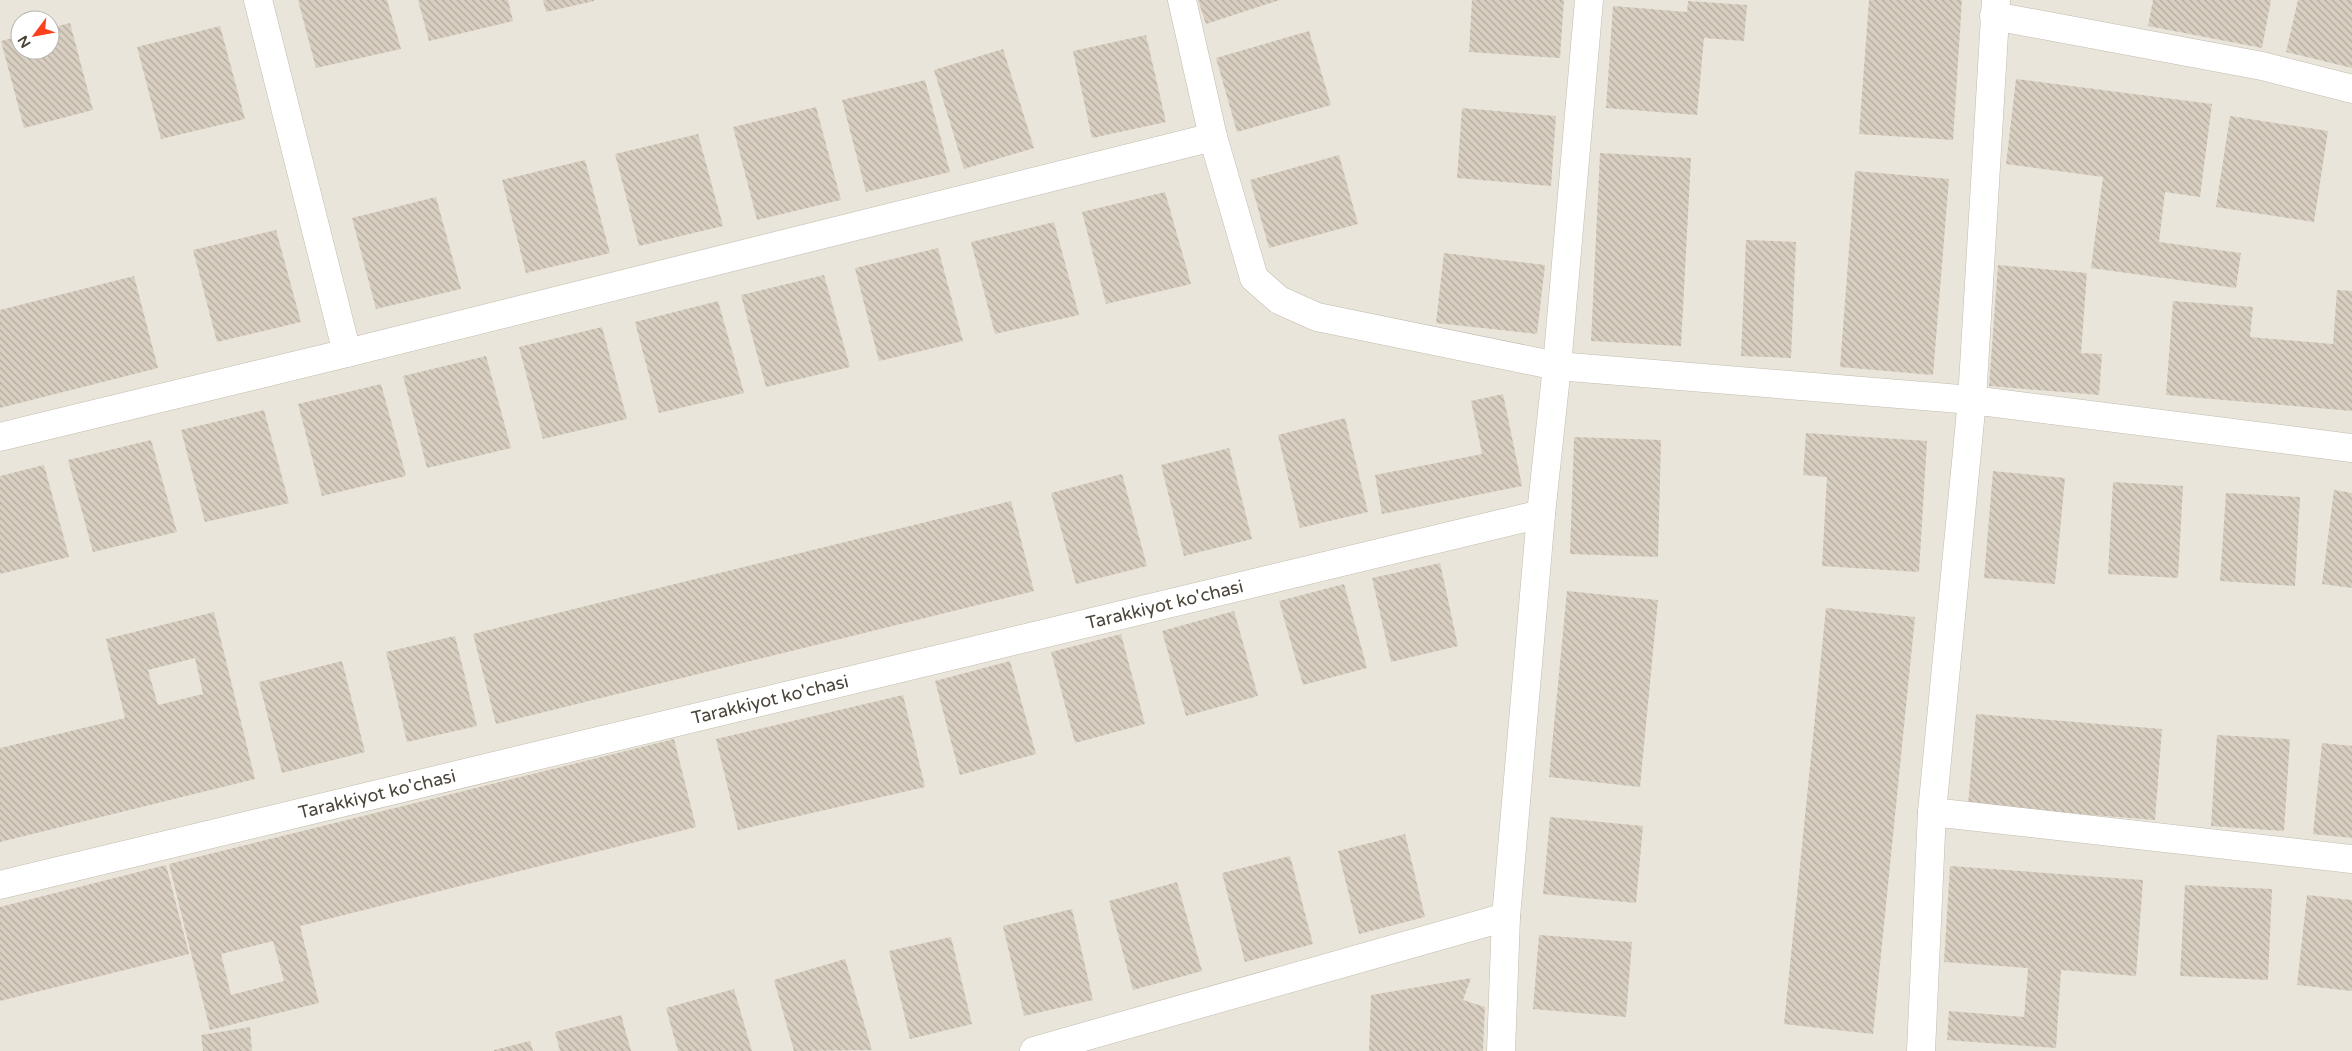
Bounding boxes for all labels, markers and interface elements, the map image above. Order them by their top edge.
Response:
north arrow [10,10,60,60]
text: N [14,32,35,51]
street label: Tarakkiyot ko'chasi [1084,575,1246,634]
street label: Tarakkiyot ko'chasi [689,670,851,729]
street label: Tarakkiyot ko'chasi [296,765,458,824]

